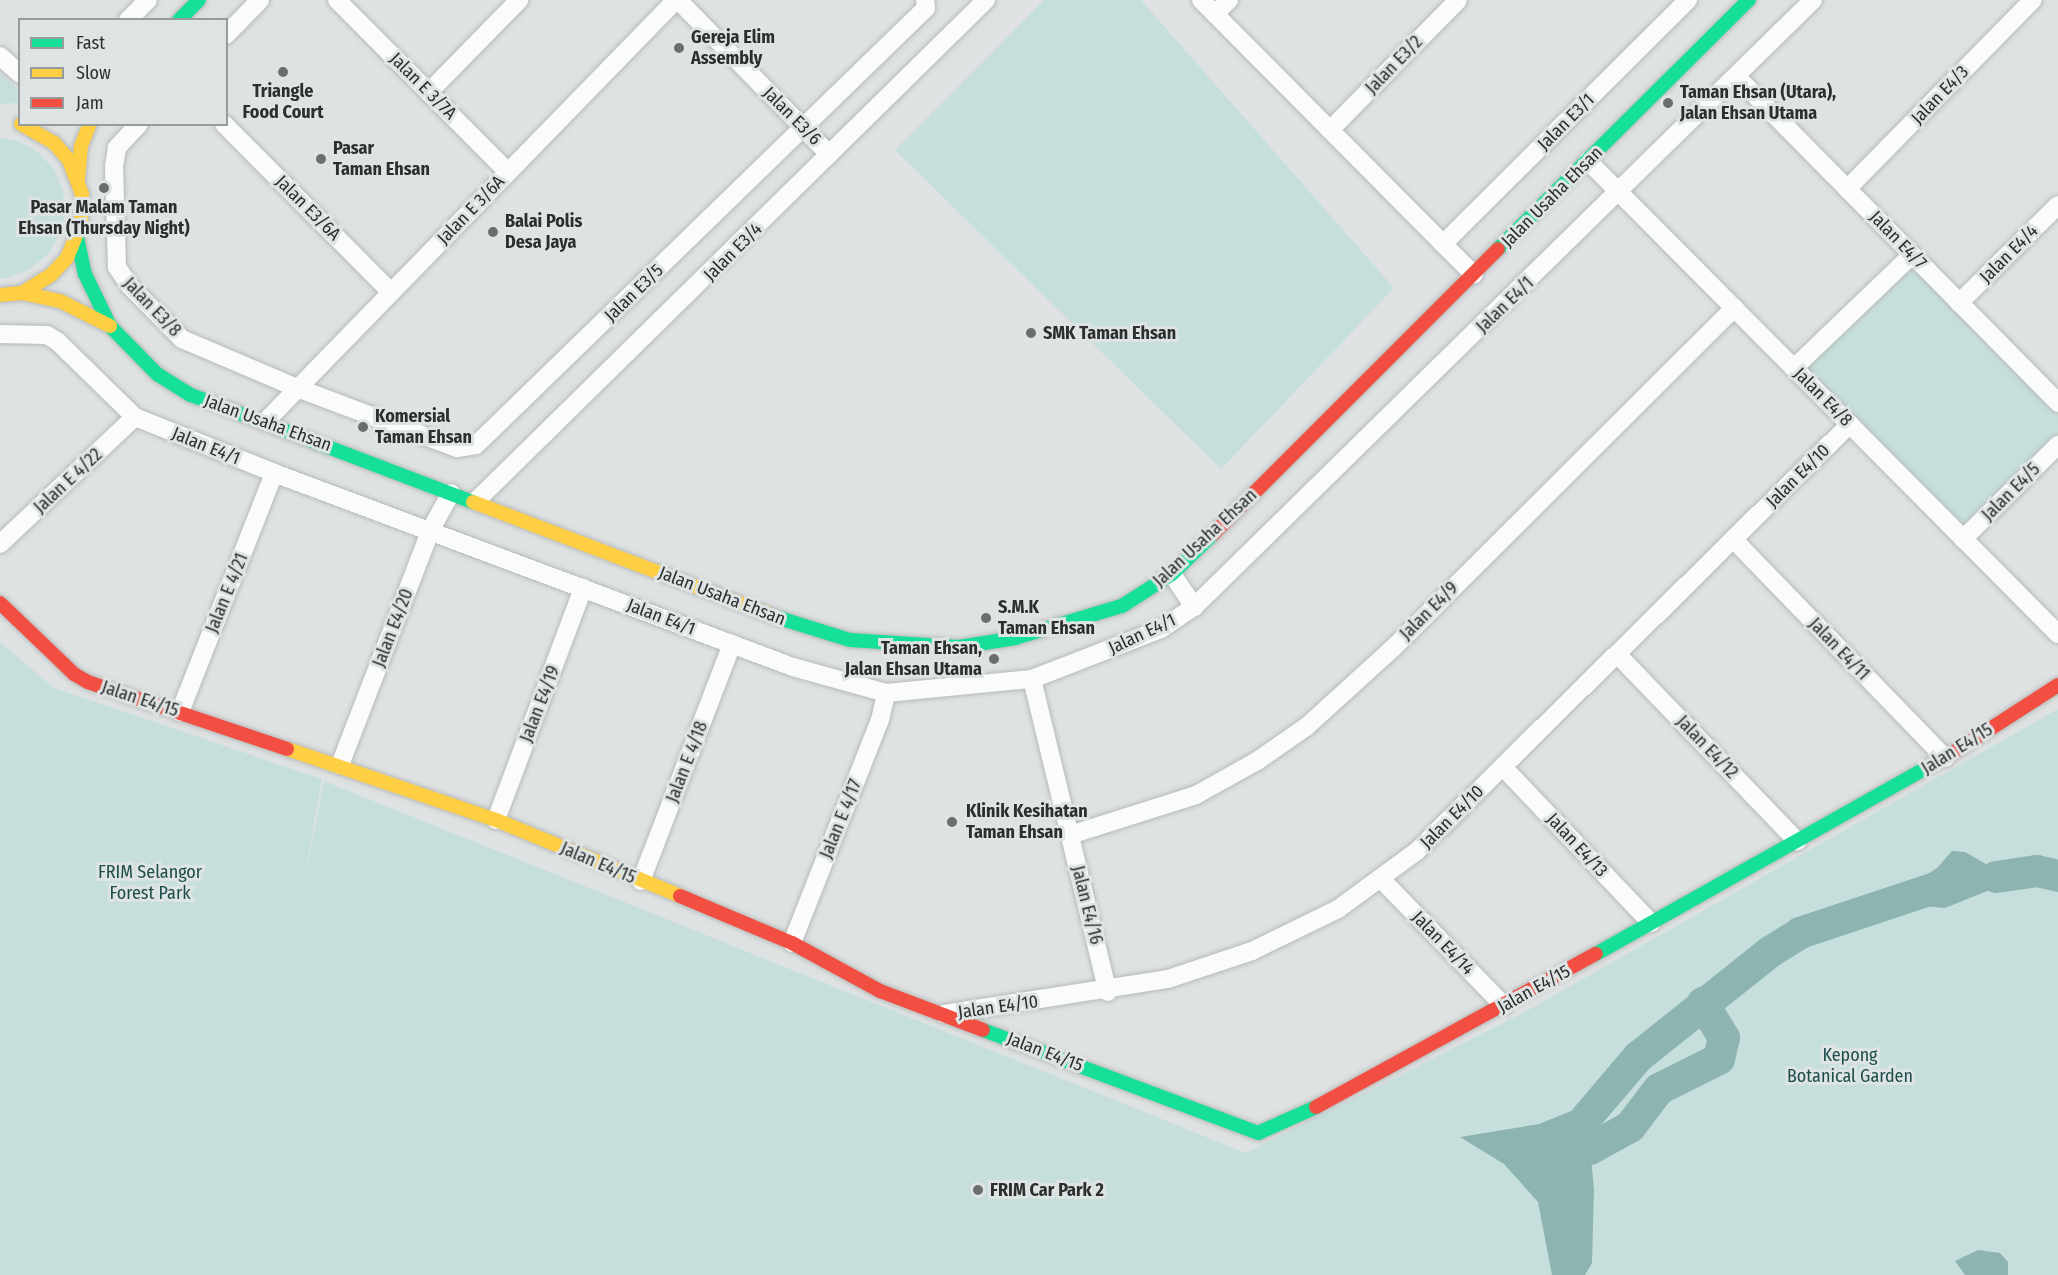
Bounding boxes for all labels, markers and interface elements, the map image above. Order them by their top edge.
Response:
legend [18,18,228,126]
place label: Gereja Elim Assembly [691,27,775,70]
street label: Jalan E3/2 [1361,31,1427,99]
text: Fast [76,32,105,54]
marker: Gereja Elim Assembly [672,41,686,55]
street label: Jalan E 3/7A [385,48,461,124]
street label: Jalan E4/3 [1907,61,1973,129]
text: Slow [76,62,111,84]
marker: Triangle Food Court [276,65,290,79]
place label: Triangle Food Court [242,81,324,124]
street label: Jalan E3/6 [758,82,826,150]
place label: Taman Ehsan (Utara), Jalan Ehsan Utama [1680,82,1836,124]
street label: Jalan E3/1 [1533,89,1599,155]
text: Jam [76,92,104,114]
marker: Taman Ehsan (Utara), Jalan Ehsan Utama [1661,96,1675,110]
place label: Pasar Taman Ehsan [333,138,430,180]
street label: Jalan Usaha Ehsan [1497,142,1607,252]
marker: Pasar Taman Ehsan [314,152,328,166]
street label: Jalan E3/6A [271,171,345,245]
street label: Jalan E 3/6A [433,171,509,249]
marker: Pasar Malam Taman Ehsan (Thursday Night) [97,181,111,195]
place label: Pasar Malam Taman Ehsan (Thursday Night) [18,197,190,240]
street label: Jalan E4/7 [1865,206,1931,274]
place label: Balai Polis Desa Jaya [505,211,582,254]
street label: Jalan E3/4 [699,218,767,286]
street label: Jalan E4/4 [1975,220,2043,288]
marker: Balai Polis Desa Jaya [486,225,500,239]
street label: Jalan E3/5 [600,260,668,326]
street label: Jalan E4/1 [1472,272,1538,338]
street label: Jalan E3/8 [119,273,185,341]
place label: SMK Taman Ehsan [1043,322,1176,344]
marker: SMK Taman Ehsan [1024,326,1038,340]
street label: Jalan E4/8 [1789,363,1857,431]
street label: Jalan Usaha Ehsan [201,390,335,456]
place label: Komersial Taman Ehsan [375,406,472,448]
marker: Komersial Taman Ehsan [356,420,370,434]
street label: Jalan E4/1 [169,423,243,469]
street label: Jalan E4/10 [1762,440,1834,512]
street label: Jalan E 4/22 [29,444,107,518]
street label: Jalan E4/5 [1977,458,2045,526]
street label: Jalan Usaha Ehsan [1149,484,1261,592]
street label: Jalan E 4/21 [201,550,253,636]
street label: Jalan Usaha Ehsan [656,562,788,630]
street label: Jalan E4/9 [1395,577,1463,645]
street label: Jalan E4/20 [368,586,418,670]
street label: Jalan E4/1 [624,594,698,640]
place label: S.M.K Taman Ehsan [998,597,1095,640]
street label: Jalan E4/1 [1105,609,1179,659]
marker: S.M.K Taman Ehsan [979,611,993,625]
street label: Jalan E4/11 [1804,613,1874,685]
place label: Taman Ehsan, Jalan Ehsan Utama [845,638,982,680]
marker: Taman Ehsan, Jalan Ehsan Utama [987,652,1001,666]
street label: Jalan E4/19 [516,663,564,745]
street label: Jalan E4/15 [99,676,181,722]
street label: Jalan E4/12 [1672,711,1742,783]
street label: Jalan E 4/18 [662,718,712,806]
street label: Jalan E4/15 [1917,719,1997,779]
street label: Jalan E 4/17 [815,776,867,862]
street label: Jalan E4/10 [1416,781,1488,853]
place label: Klinik Kesihatan Taman Ehsan [966,801,1088,844]
street label: Jalan E4/13 [1542,809,1612,881]
marker: Klinik Kesihatan Taman Ehsan [943,813,961,831]
street label: Jalan E4/15 [557,837,639,889]
park label: FRIM Selangor Forest Park [98,862,202,904]
street label: Jalan E4/16 [1067,863,1107,947]
street label: Jalan E4/14 [1407,907,1479,979]
street label: Jalan E4/15 [1494,960,1574,1018]
street label: Jalan E4/10 [956,991,1040,1023]
street label: Jalan E4/15 [1004,1028,1086,1076]
park label: Kepong Botanical Garden [1787,1045,1913,1088]
place label: FRIM Car Park 2 [990,1179,1104,1201]
marker: FRIM Car Park 2 [971,1183,985,1197]

